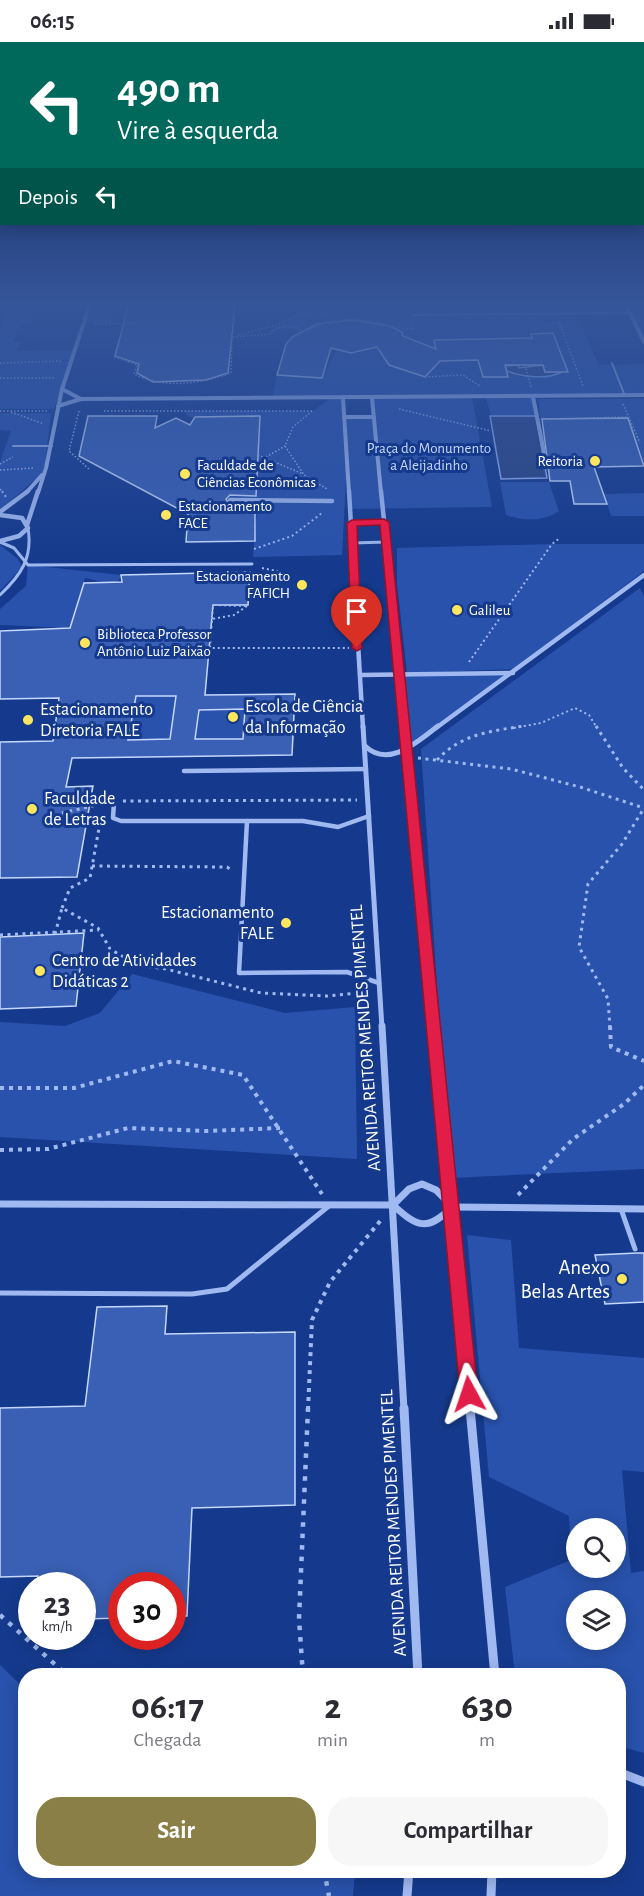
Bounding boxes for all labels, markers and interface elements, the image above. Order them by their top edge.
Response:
text: 06:15 [30,10,75,32]
icon: left [18,66,96,144]
text: 490 m [117,68,221,110]
text: Vire à esquerda [117,117,279,144]
icon: left [90,180,123,213]
text: Depois [18,186,78,208]
park label: Praça do Monumento a Aleijadinho [367,441,491,473]
place label: Reitoria [537,454,583,469]
marker: Reitoria [588,454,602,468]
place label: Faculdade de Ciências Econômicas [197,458,316,490]
marker: Faculdade de Ciências Econômicas [178,467,192,481]
place label: Estacionamento FACE [178,499,272,531]
marker: Estacionamento FACE [159,508,173,522]
place label: Estacionamento FAFICH [196,569,290,601]
marker: Estacionamento FAFICH [295,578,309,592]
pin [331,586,382,648]
icon: arrive [340,595,373,628]
marker: Galileu [450,603,464,617]
place label: Galileu [469,603,511,618]
place label: Biblioteca Professor Antônio Luiz Paixão [97,627,212,659]
marker: Biblioteca Professor Antônio Luiz Paixão [78,636,92,650]
place label: Escola de Ciência da Informação [245,698,363,737]
place label: Estacionamento Diretoria FALE [40,701,153,740]
marker: Escola de Ciência da Informação [226,710,240,724]
marker: Estacionamento Diretoria FALE [21,713,35,727]
place label: Faculdade de Letras [44,790,115,829]
marker: Faculdade de Letras [25,802,39,816]
street label: AVENIDA REITOR MENDES PIMENTEL [348,903,384,1172]
place label: Estacionamento FALE [161,904,274,943]
marker: Estacionamento FALE [279,916,293,930]
place label: Centro de Atividades Didáticas 2 [52,952,197,991]
marker: Centro de Atividades Didáticas 2 [33,964,47,978]
place label: Anexo Belas Artes [521,1257,610,1302]
marker: Anexo Belas Artes [615,1272,629,1286]
position arrow [437,1362,501,1426]
street label: AVENIDA REITOR MENDES PIMENTEL [378,1388,410,1657]
map controls [566,1518,626,1650]
button: search [566,1518,626,1578]
speed limit sign: 30 [108,1572,186,1650]
text: 23 [43,1589,71,1619]
button: layers [566,1590,626,1650]
text: km/h [42,1619,72,1634]
text: 06:17 [131,1689,204,1725]
text: 2 [324,1689,341,1725]
text: 630 [461,1689,513,1725]
text: Chegada [133,1730,202,1750]
text: min [317,1730,348,1750]
text: m [479,1730,495,1750]
button: Sair [36,1797,316,1866]
button: Compartilhar [328,1797,608,1866]

